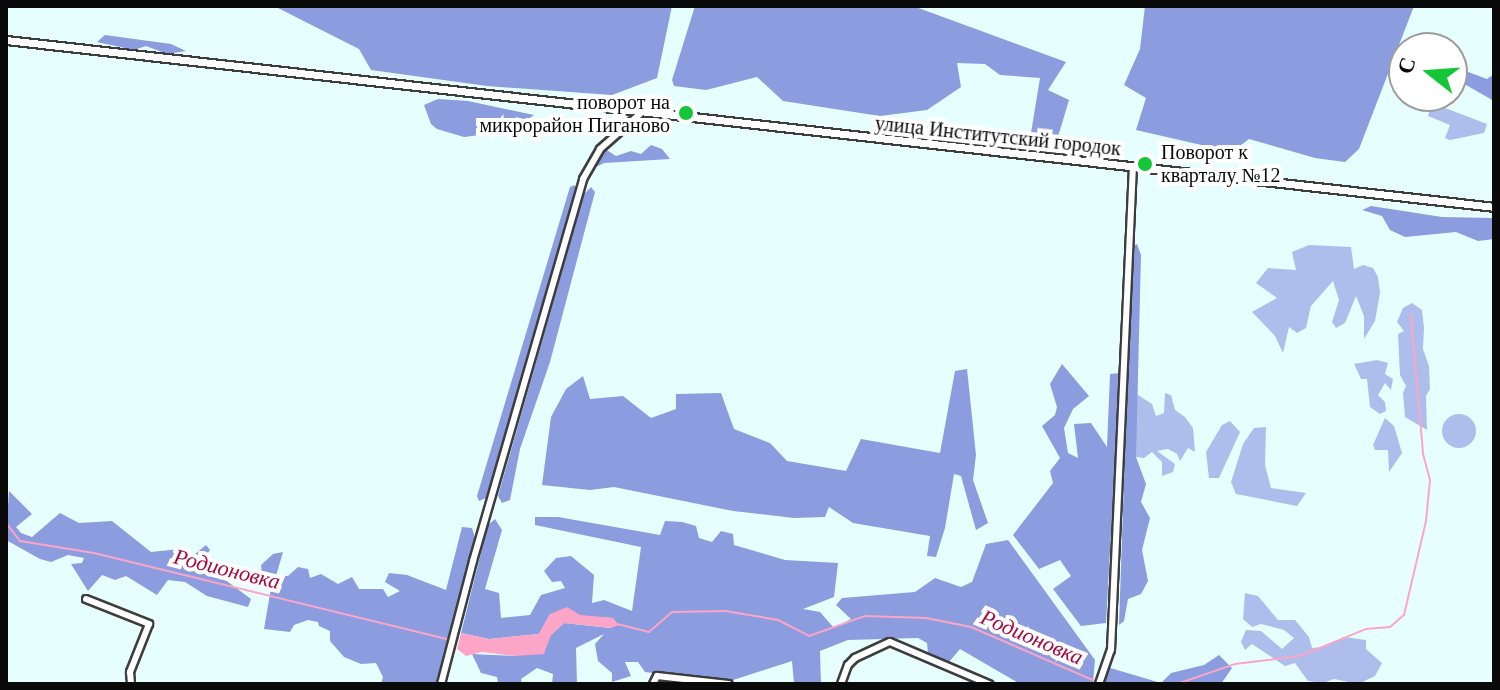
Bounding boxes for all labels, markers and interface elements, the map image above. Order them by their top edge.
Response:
north arrow [1388,32,1468,112]
text: С [1392,54,1421,77]
place label: поворот на микрорайон Пиганово [479,90,670,137]
marker: поворот на микрорайон Пиганово [677,104,695,122]
street label: улица Институтский городок [874,111,1122,161]
place label: Поворот к кварталу №12 [1161,140,1281,187]
marker: Поворот к кварталу №12 [1136,155,1154,173]
water label: Родионовка [171,543,283,595]
water label: Родионовка [977,604,1087,670]

